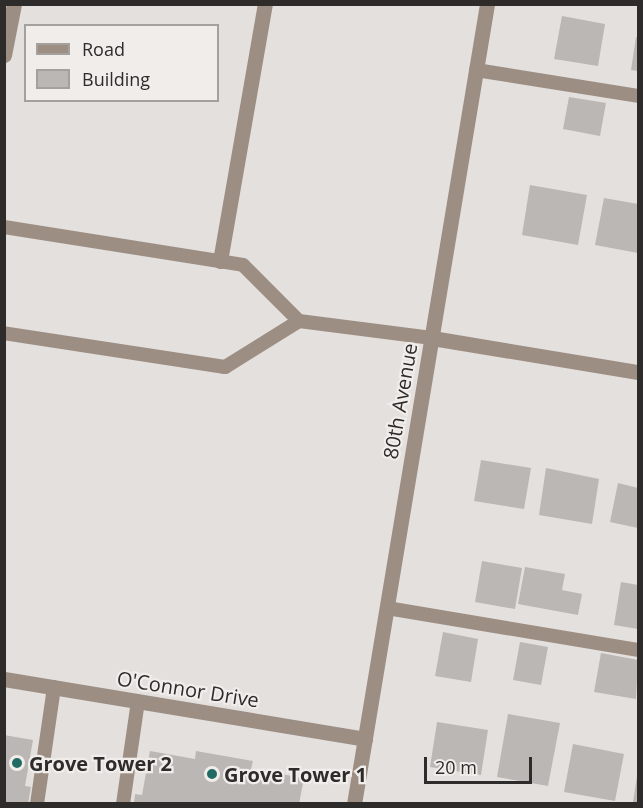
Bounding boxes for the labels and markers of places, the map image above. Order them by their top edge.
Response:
place label: Grove Tower 2 [29,751,172,775]
marker: Grove Tower 2 [10,756,24,770]
place label: Grove Tower 1 [224,762,367,786]
marker: Grove Tower 1 [205,767,219,781]

